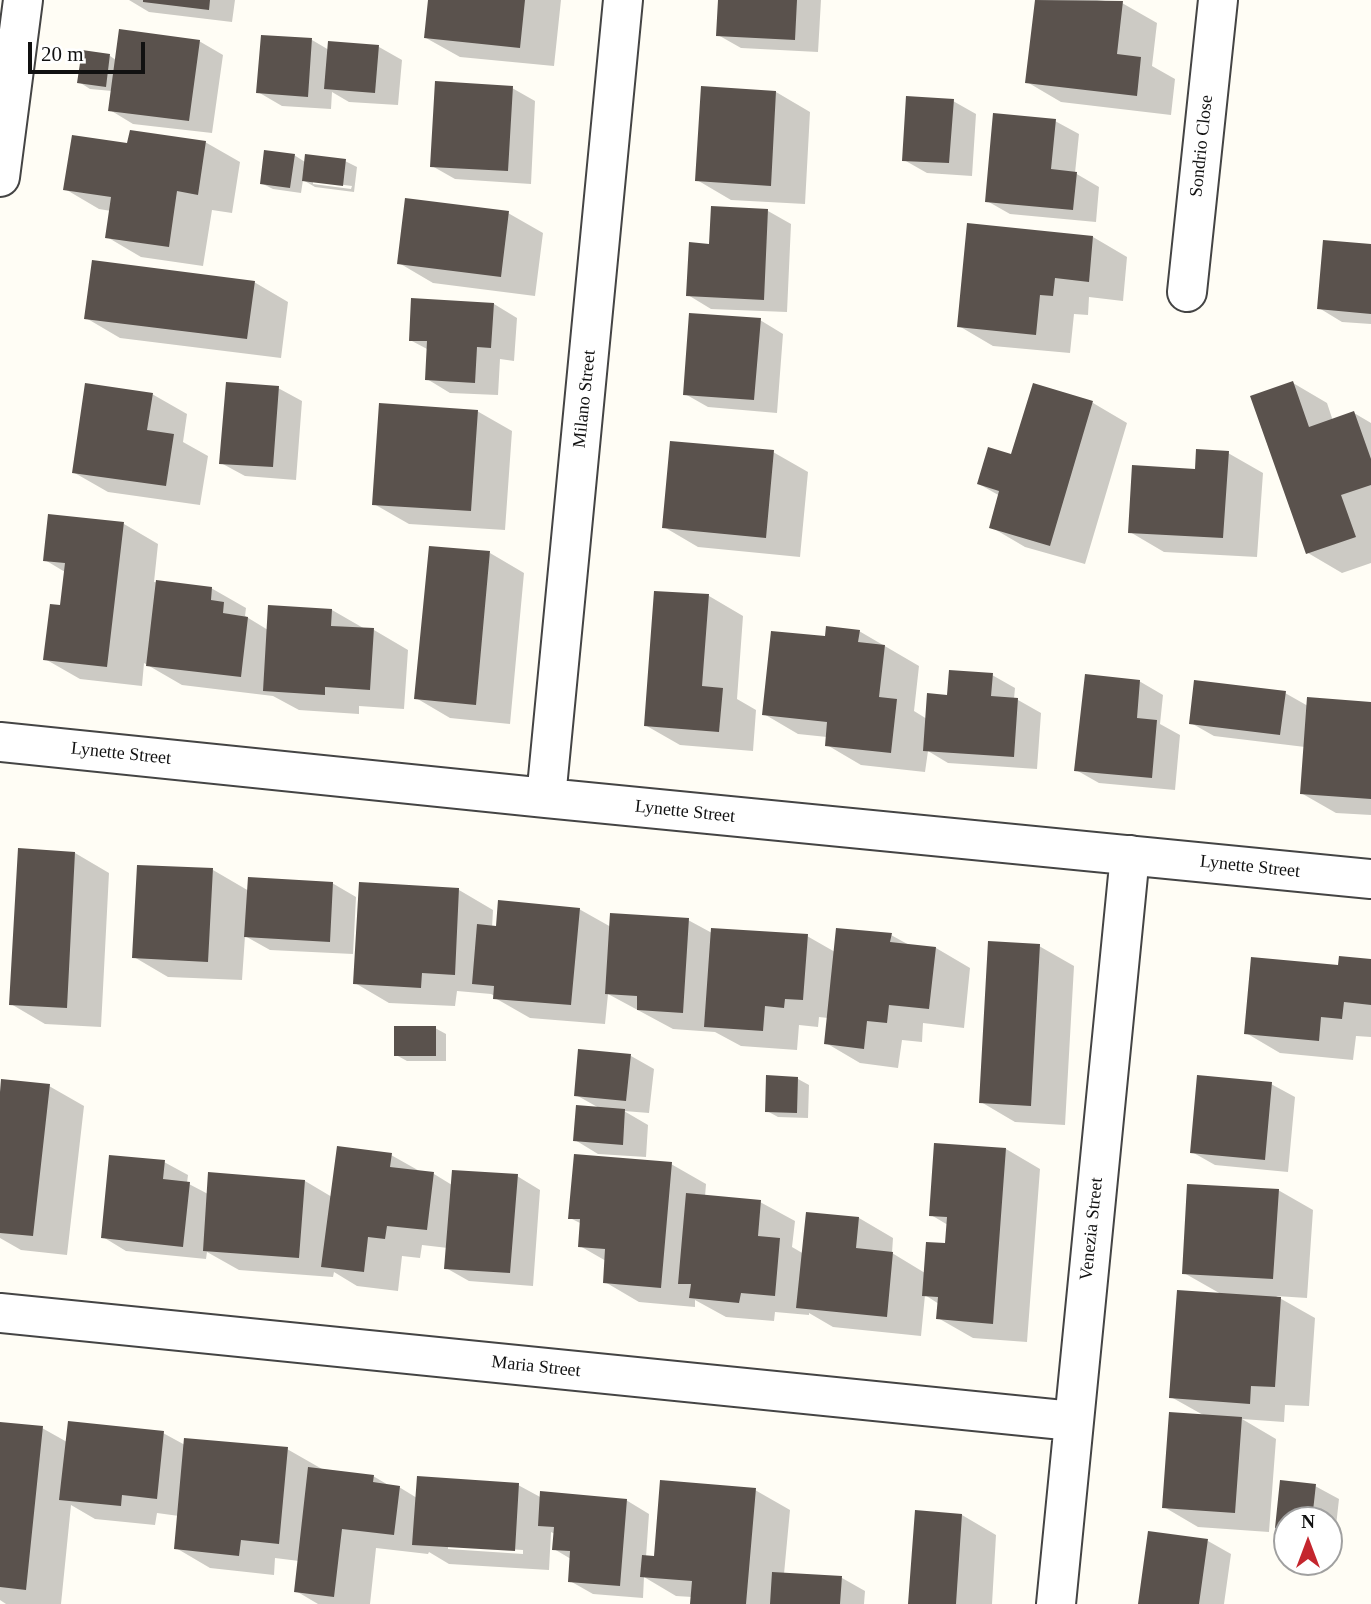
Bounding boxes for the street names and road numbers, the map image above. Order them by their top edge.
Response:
street label: Sondrio Close [1186,94,1218,198]
street label: Milano Street [569,349,601,449]
street label: Lynette Street [70,738,172,770]
street label: Lynette Street [634,796,736,828]
street label: Lynette Street [1199,851,1301,883]
street label: Venezia Street [1076,1176,1108,1282]
street label: Maria Street [490,1352,582,1382]

